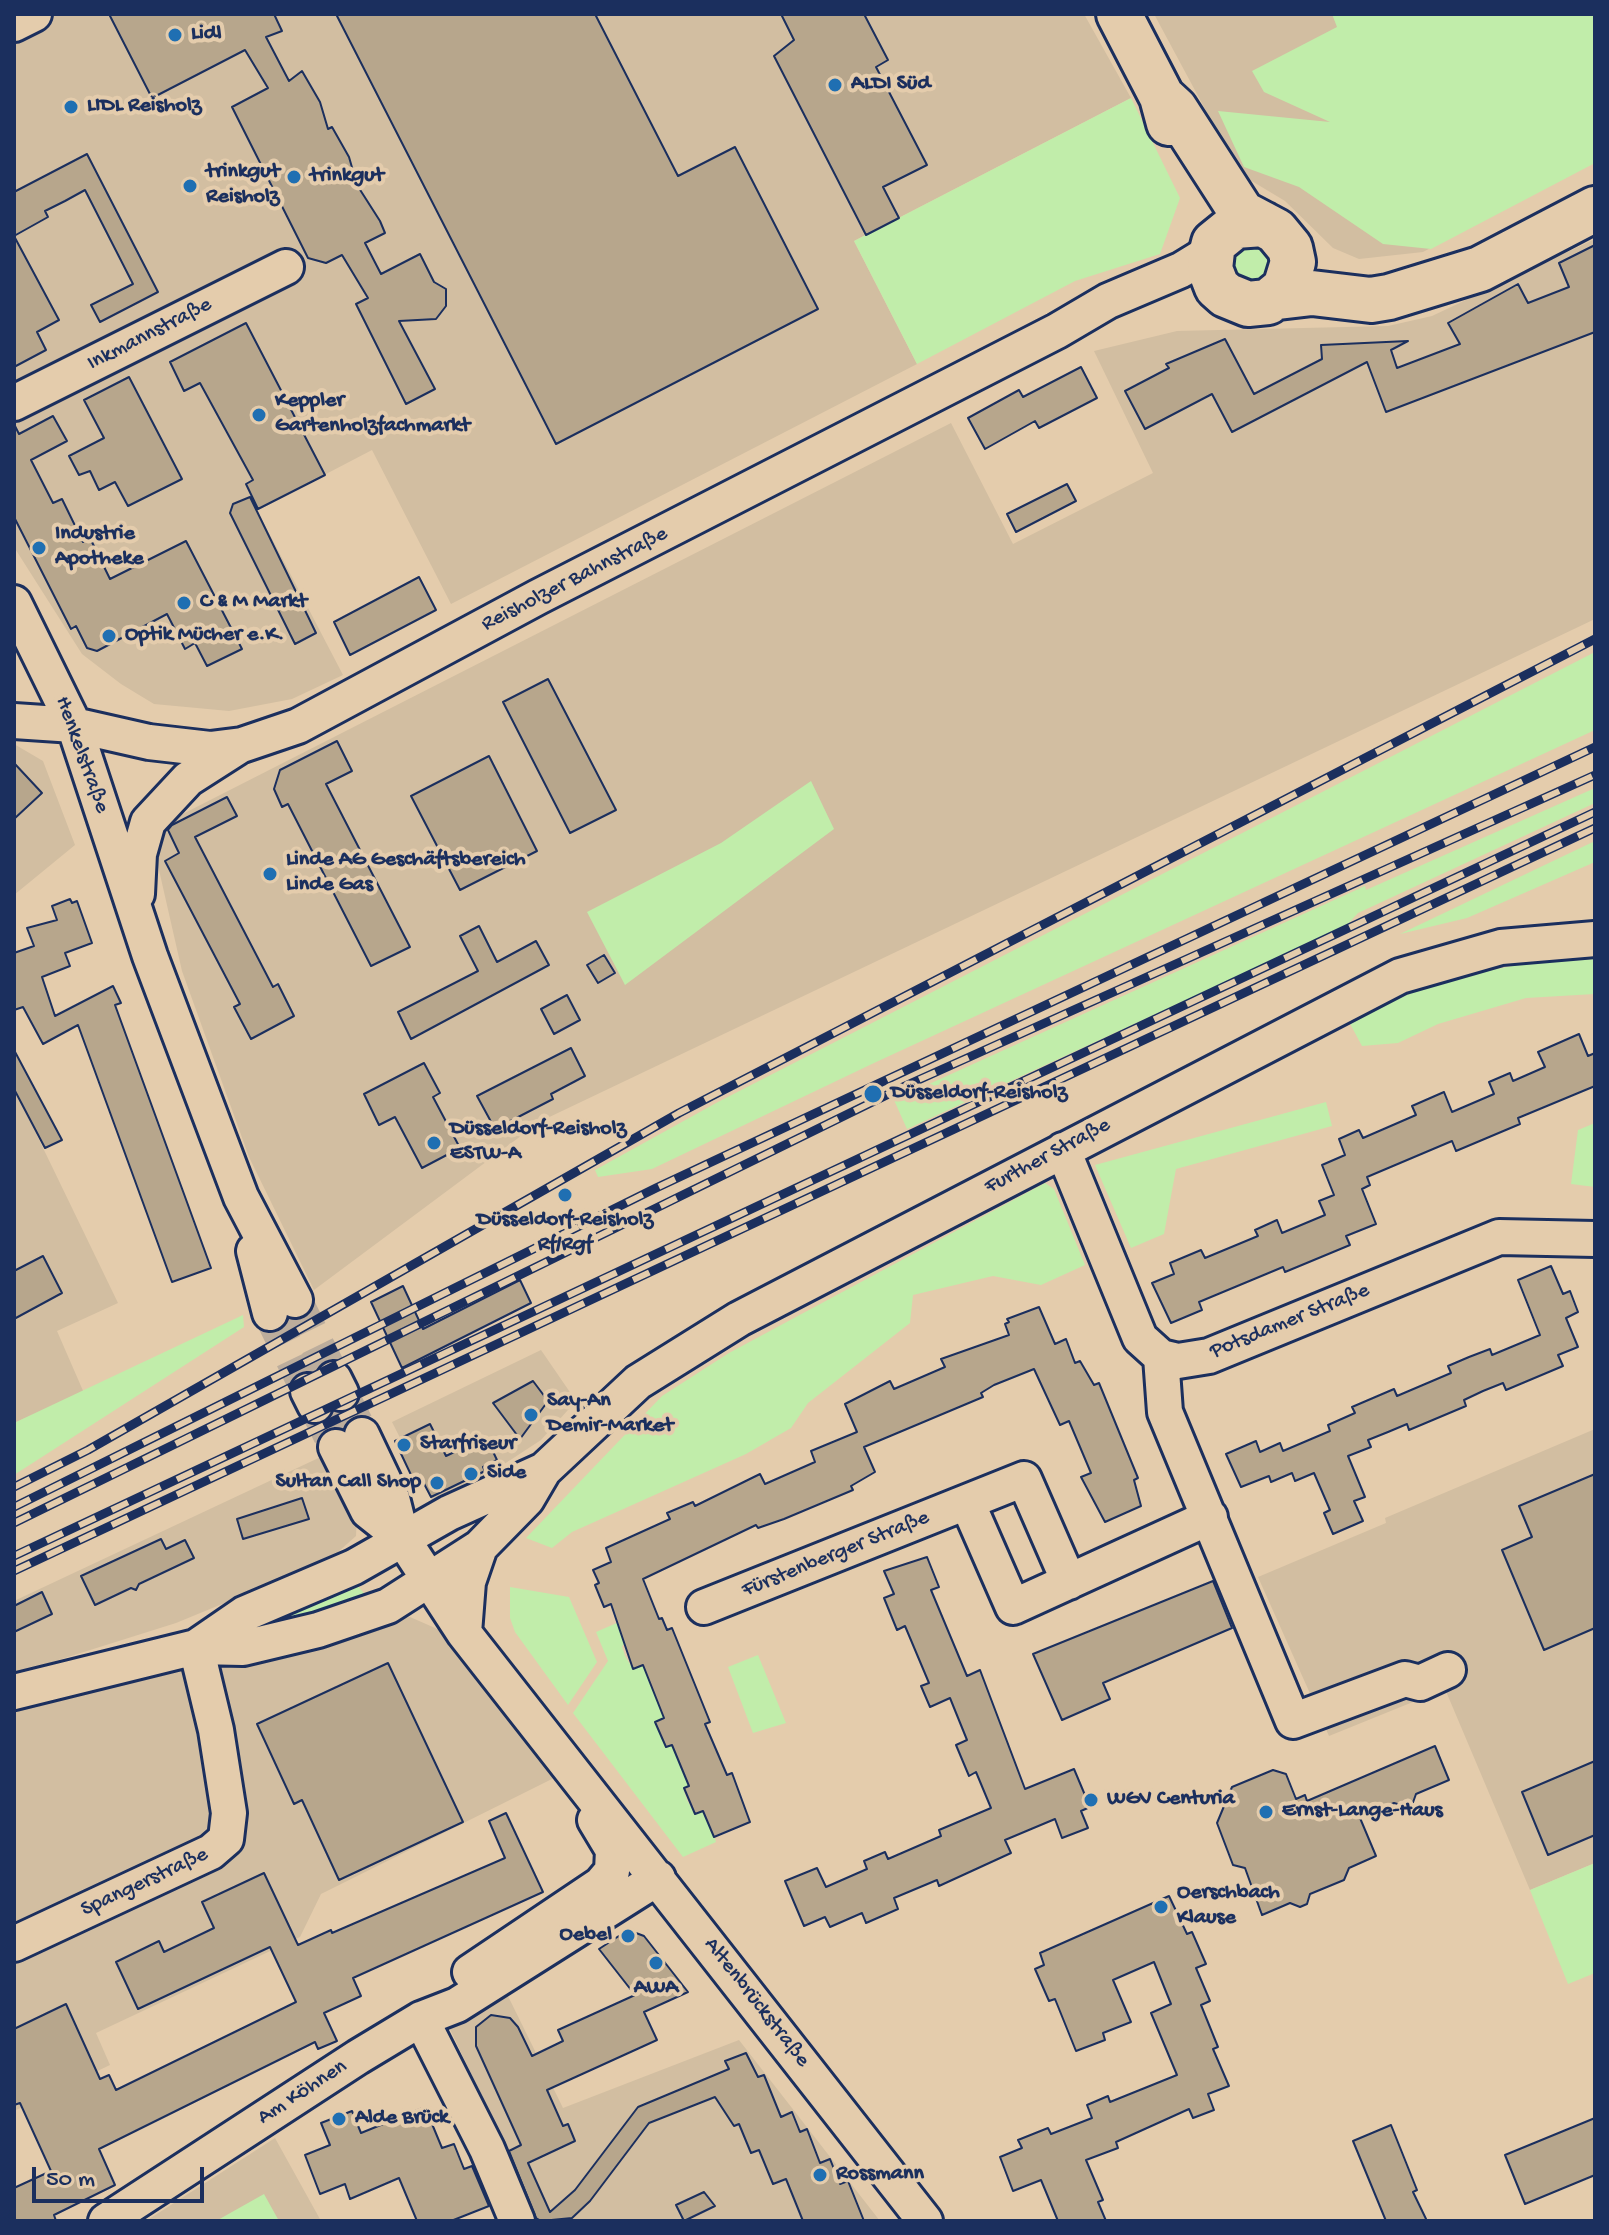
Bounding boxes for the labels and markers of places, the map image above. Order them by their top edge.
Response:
place label: Lidl [191,22,222,48]
marker: Lidl [166,26,184,44]
place label: ALDI Süd [851,72,930,98]
marker: ALDI Süd [826,76,844,94]
place label: LIDL Reisholz [87,94,201,120]
marker: LIDL Reisholz [62,98,80,116]
place label: trinkgut Reisholz [206,160,280,212]
place label: trinkgut [310,164,384,190]
marker: trinkgut [285,168,303,186]
marker: trinkgut Reisholz [181,177,199,195]
place label: Keppler Gartenholzfachmarkt [275,389,470,440]
marker: Keppler Gartenholzfachmarkt [250,406,268,424]
place label: Industrie Apotheke [55,522,144,574]
marker: Industrie Apotheke [30,539,48,557]
place label: C & M Markt [200,590,307,616]
marker: C & M Markt [175,594,193,612]
place label: Optik Mücher e.K. [125,623,284,649]
marker: Optik Mücher e.K. [100,627,118,645]
place label: Linde AG Geschäftsbereich Linde Gas [286,848,526,900]
marker: Linde AG Geschäftsbereich Linde Gas [261,865,279,883]
place label: Düsseldorf-Reisholz [891,1081,1067,1107]
marker: Düsseldorf-Reisholz [862,1083,884,1105]
place label: Düsseldorf-Reisholz ESTW-A [450,1117,626,1168]
marker: Düsseldorf-Reisholz ESTW-A [425,1134,443,1152]
marker: Düsseldorf-Reisholz Rf/Rgf [556,1186,574,1204]
place label: Düsseldorf-Reisholz Rf/Rgf [477,1208,653,1260]
place label: Say-An Demir-Market [547,1389,673,1440]
marker: Say-An Demir-Market [522,1406,540,1424]
place label: Starfriseur [420,1432,516,1458]
marker: Starfriseur [395,1436,413,1454]
place label: Side [487,1461,526,1487]
marker: Side [462,1465,480,1483]
place label: Sultan Call Shop [275,1470,421,1496]
marker: Sultan Call Shop [428,1474,446,1492]
place label: WGV Centuria [1107,1787,1235,1813]
marker: WGV Centuria [1082,1791,1100,1809]
place label: Ernst-Lange-Haus [1282,1799,1443,1825]
marker: Ernst-Lange-Haus [1257,1803,1275,1821]
place label: Oerschbach Klause [1177,1881,1280,1932]
marker: Oerschbach Klause [1152,1898,1170,1916]
place label: Oebel [560,1923,612,1949]
marker: Oebel [619,1927,637,1945]
marker: AWA [647,1954,665,1972]
place label: AWA [634,1976,678,2002]
place label: Alde Brück [355,2106,449,2132]
marker: Alde Brück [330,2110,348,2128]
place label: Rossmann [836,2162,924,2188]
marker: Rossmann [811,2166,829,2184]

